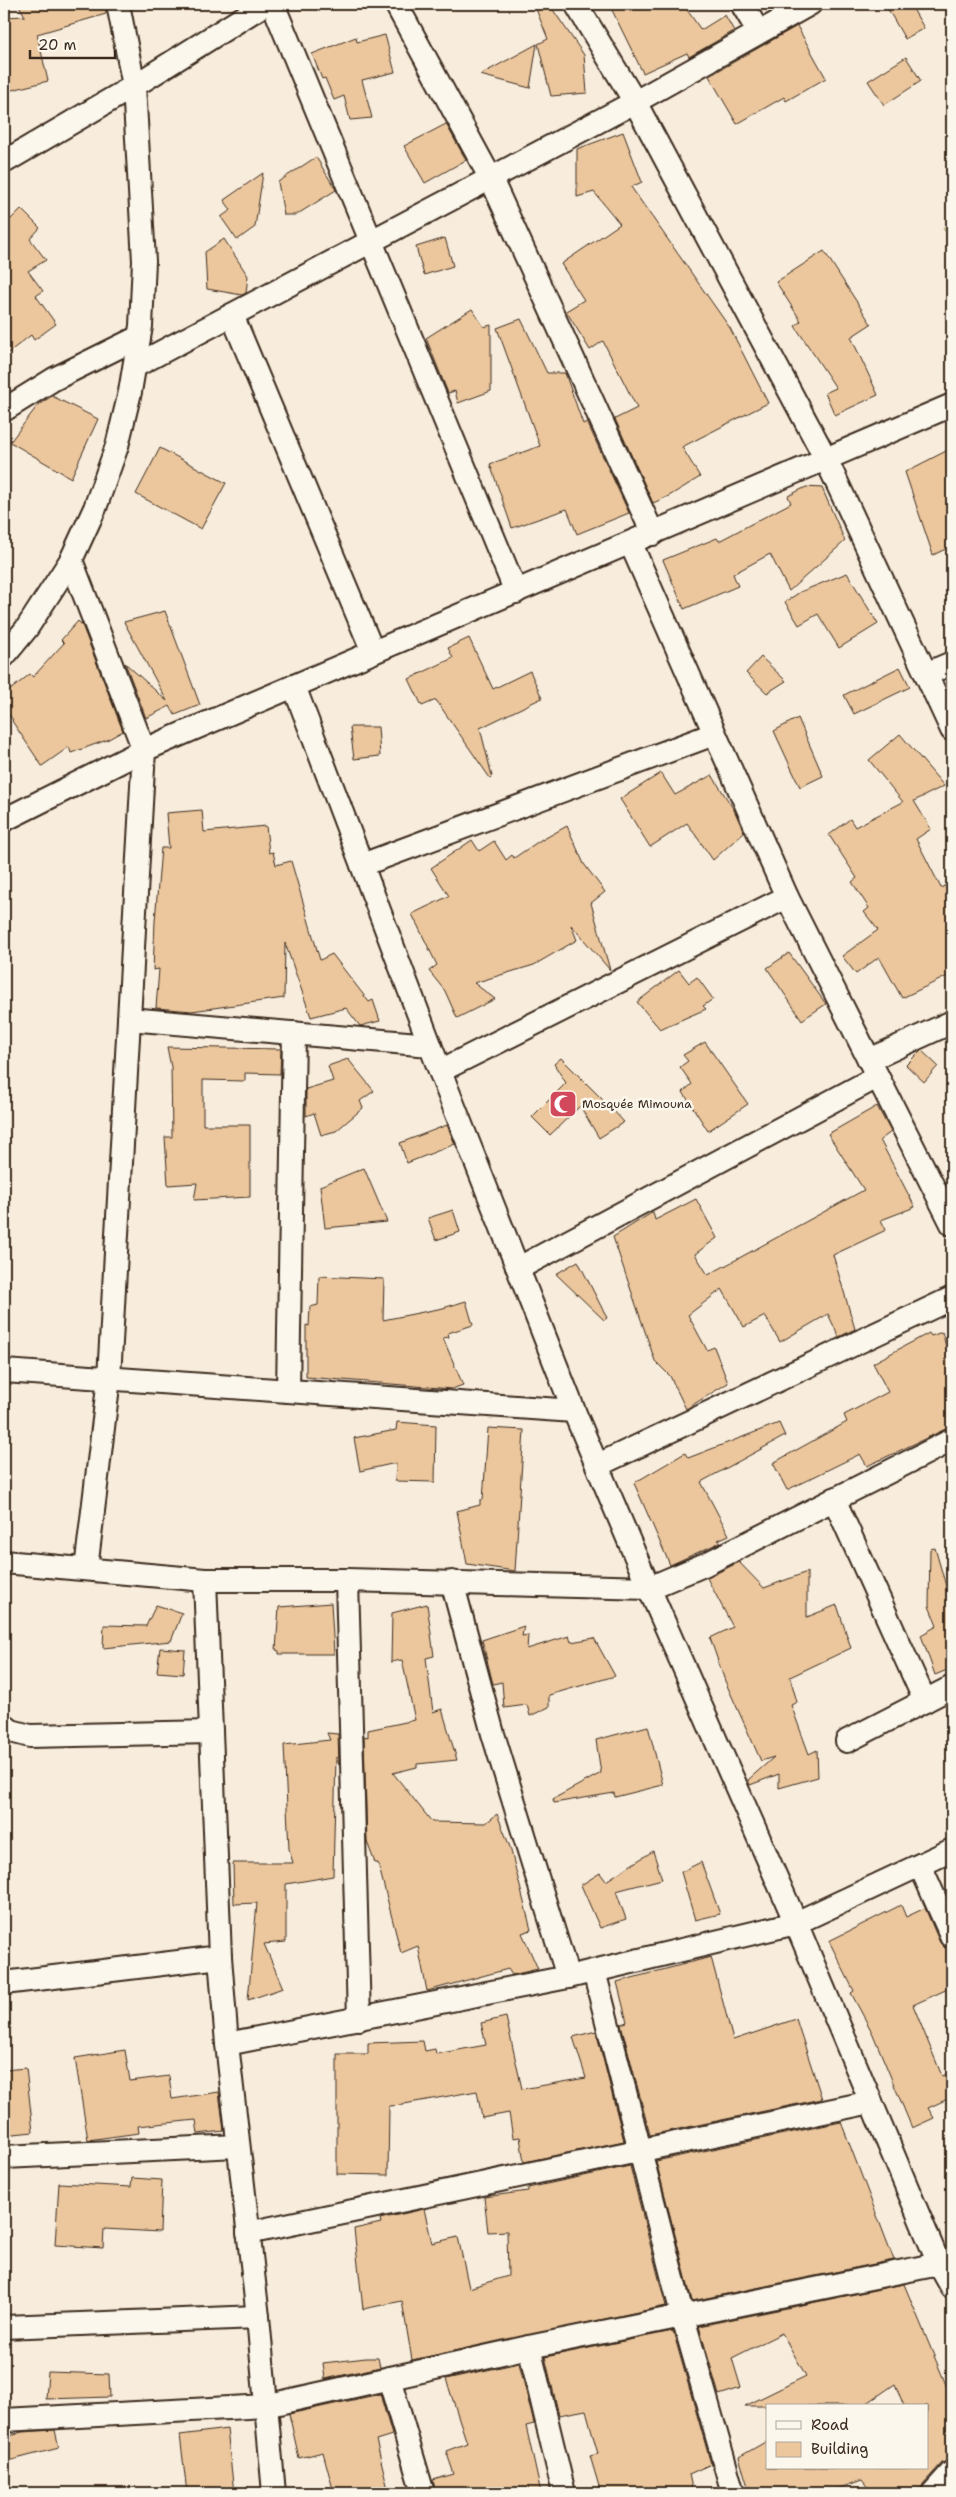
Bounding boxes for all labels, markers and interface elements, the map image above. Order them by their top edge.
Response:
scale bar [30,28,115,60]
text: 20 m [38,35,77,55]
mosque icon: Mosquée Mimouna [548,1089,578,1119]
place label: Mosquée Mimouna [582,1096,692,1112]
legend [766,2404,928,2470]
text: Road [811,2415,849,2435]
text: Building [811,2439,868,2459]

